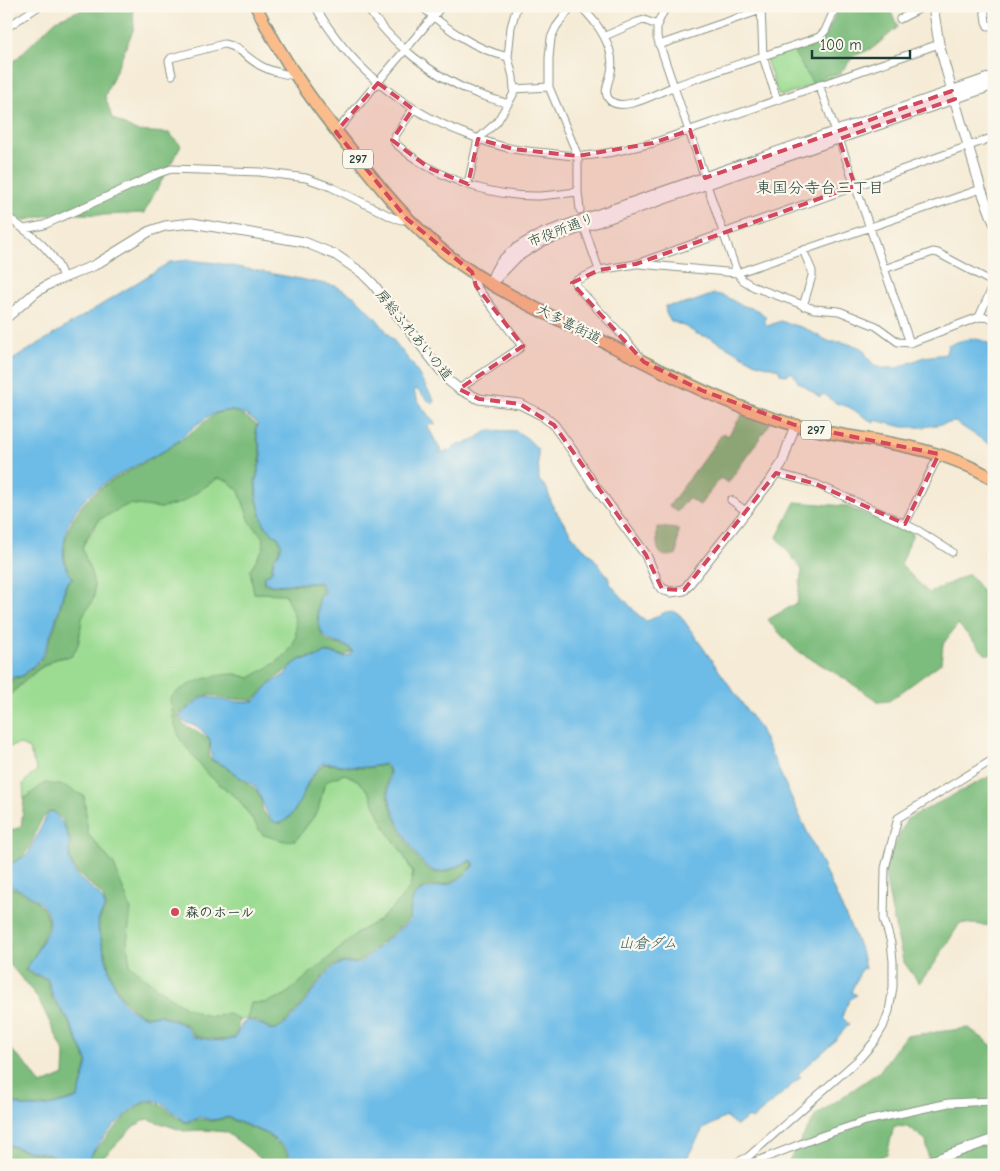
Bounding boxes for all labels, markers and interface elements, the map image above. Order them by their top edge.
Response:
scale bar [812,28,910,60]
text: 100 m [820,36,862,54]
road number: 297 [343,150,373,168]
district label: 東国分寺台三丁目 [756,179,884,197]
street label: 市役所通り [525,210,597,250]
street label: 房総ふれあいの道 [372,286,456,384]
street label: 大多喜街道 [534,301,604,347]
road number: 297 [801,420,831,440]
place label: 森のホール [185,904,254,921]
marker: 森のホール [169,906,181,918]
water label: 山倉ダム [619,934,677,952]

